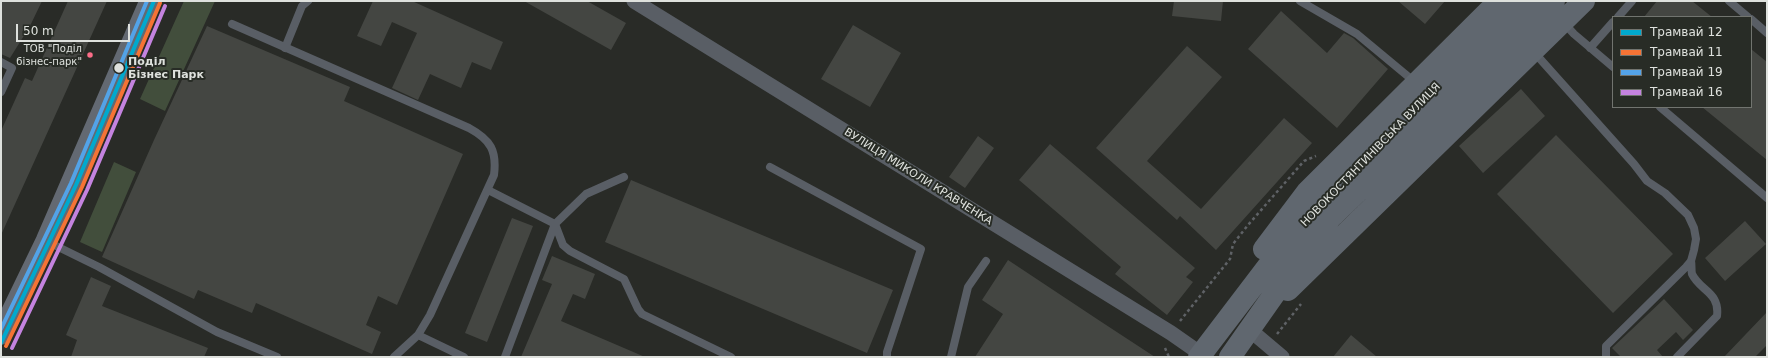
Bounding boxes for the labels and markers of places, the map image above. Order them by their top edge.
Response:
place label: ТОВ "Поділ бізнес-парк" [16,43,82,66]
marker: ТОВ "Поділ бізнес-парк" [85,50,95,60]
place label: Поділ Бізнес Парк [128,55,204,81]
marker: Поділ Бізнес Парк [112,61,126,75]

